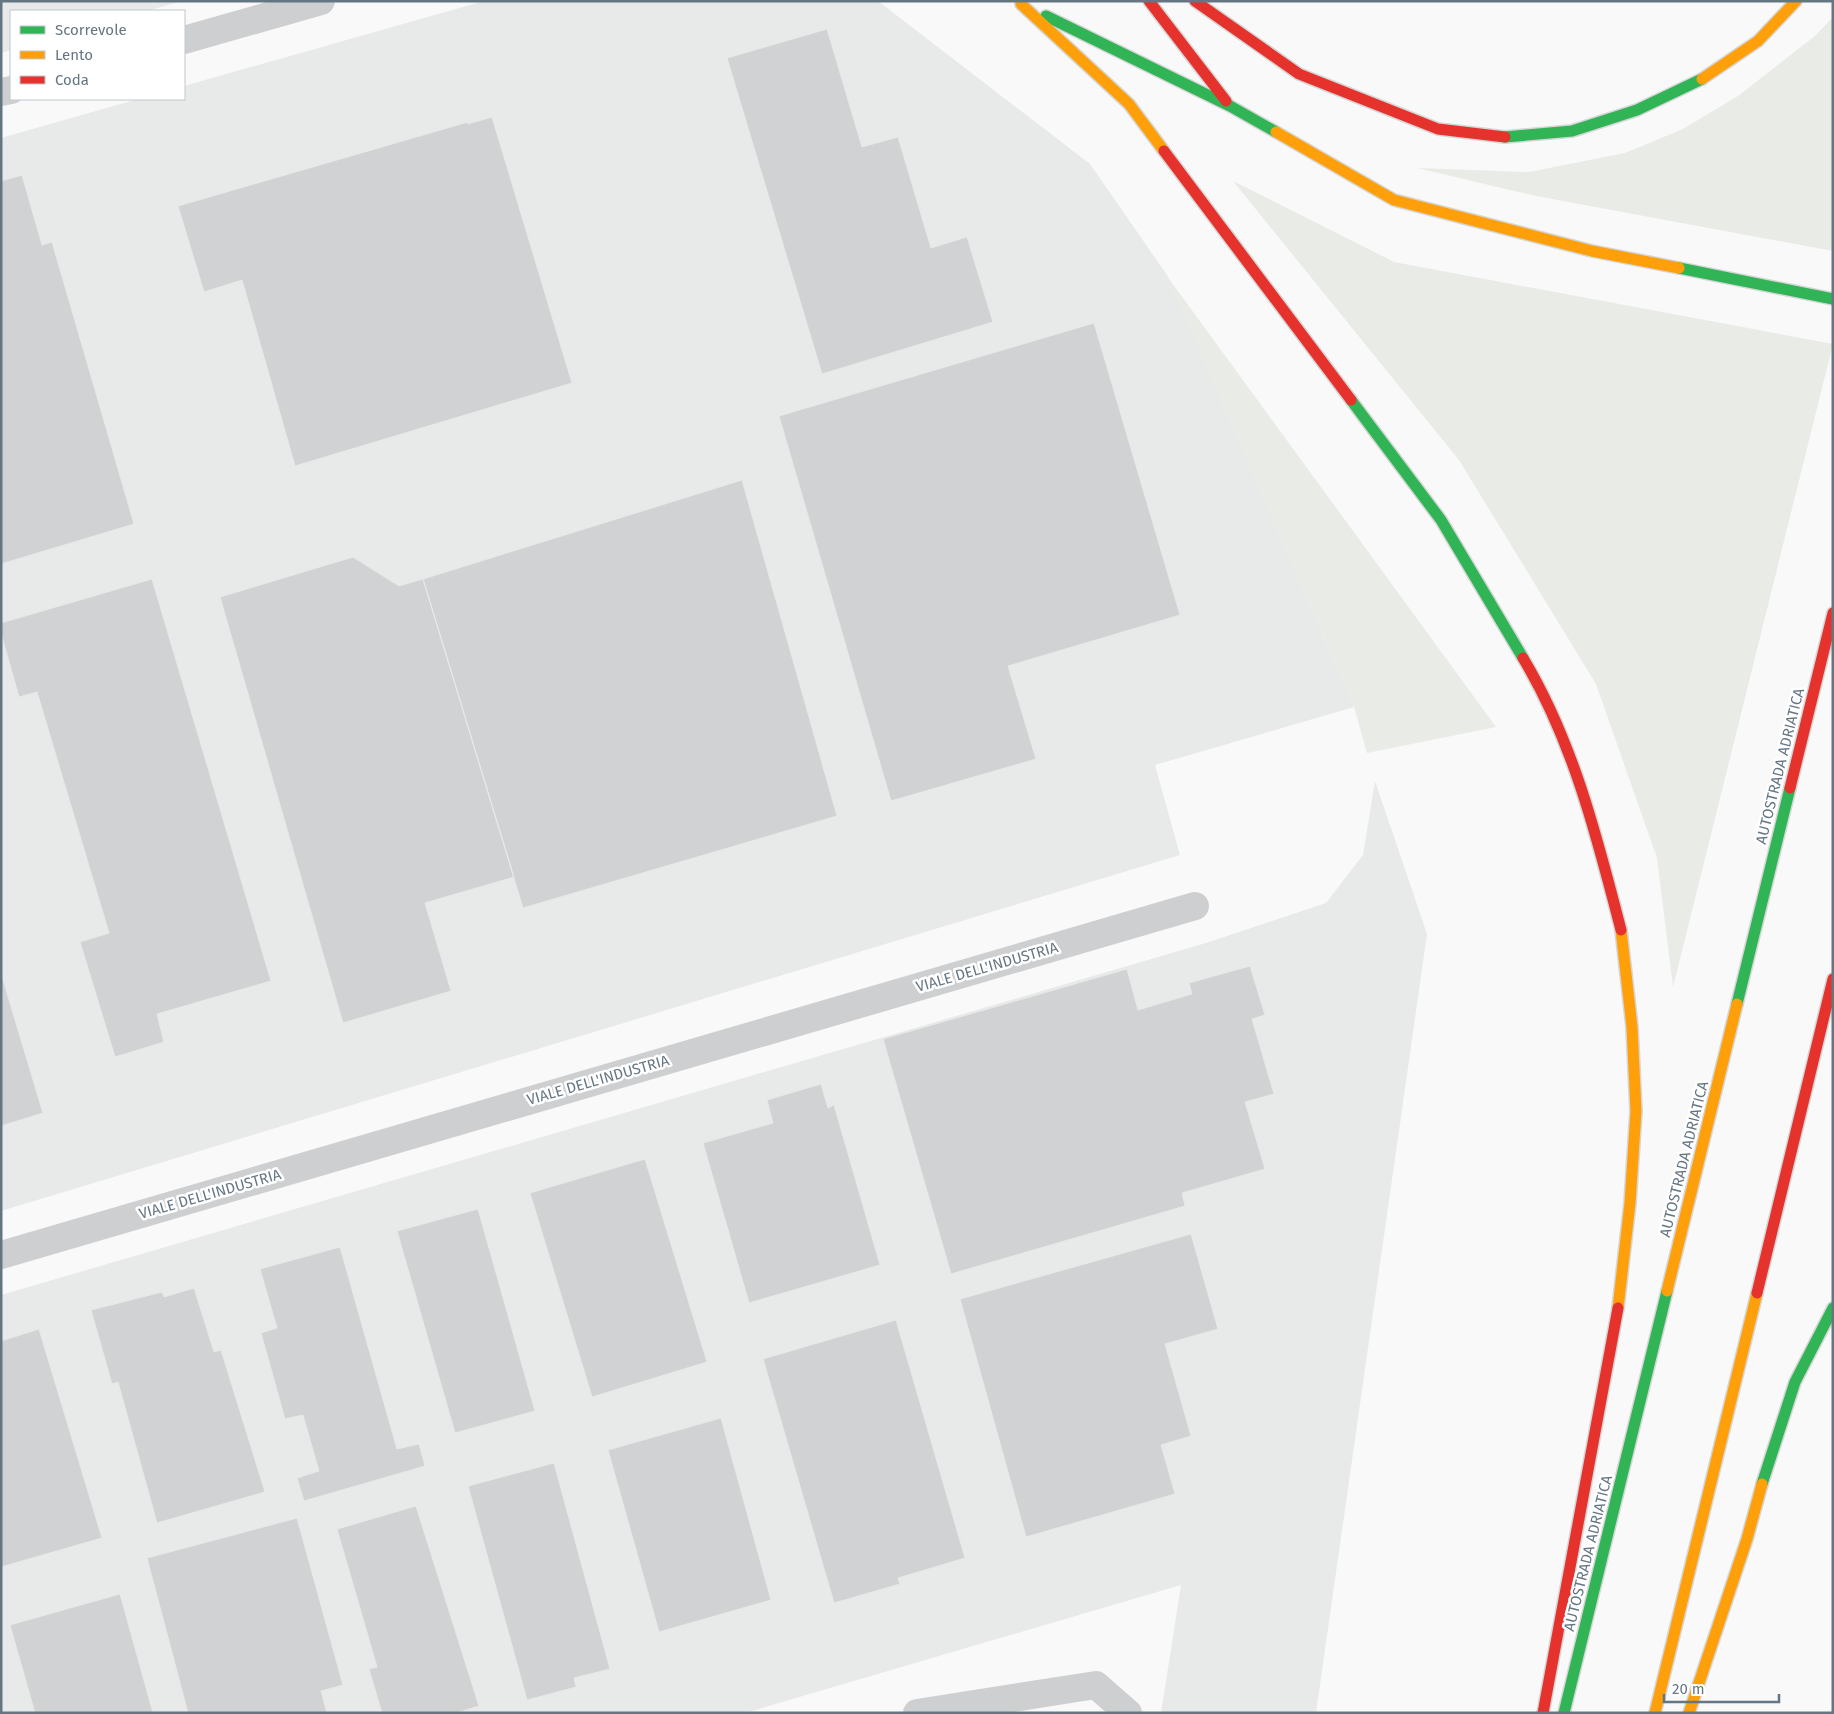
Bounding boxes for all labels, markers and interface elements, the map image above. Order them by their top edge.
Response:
legend [10,10,185,100]
text: Scorrevole [55,21,127,39]
text: Lento [55,46,93,64]
text: Coda [55,71,89,89]
street label: AUTOSTRADA ADRIATICA [1752,686,1808,846]
street label: VIALE DELL'INDUSTRIA [914,938,1061,996]
street label: VIALE DELL'INDUSTRIA [525,1051,672,1109]
street label: AUTOSTRADA ADRIATICA [1656,1079,1712,1239]
street label: VIALE DELL'INDUSTRIA [137,1165,284,1223]
street label: AUTOSTRADA ADRIATICA [1560,1473,1616,1633]
scale bar [1664,1672,1779,1704]
text: 20 m [1672,1680,1705,1698]

